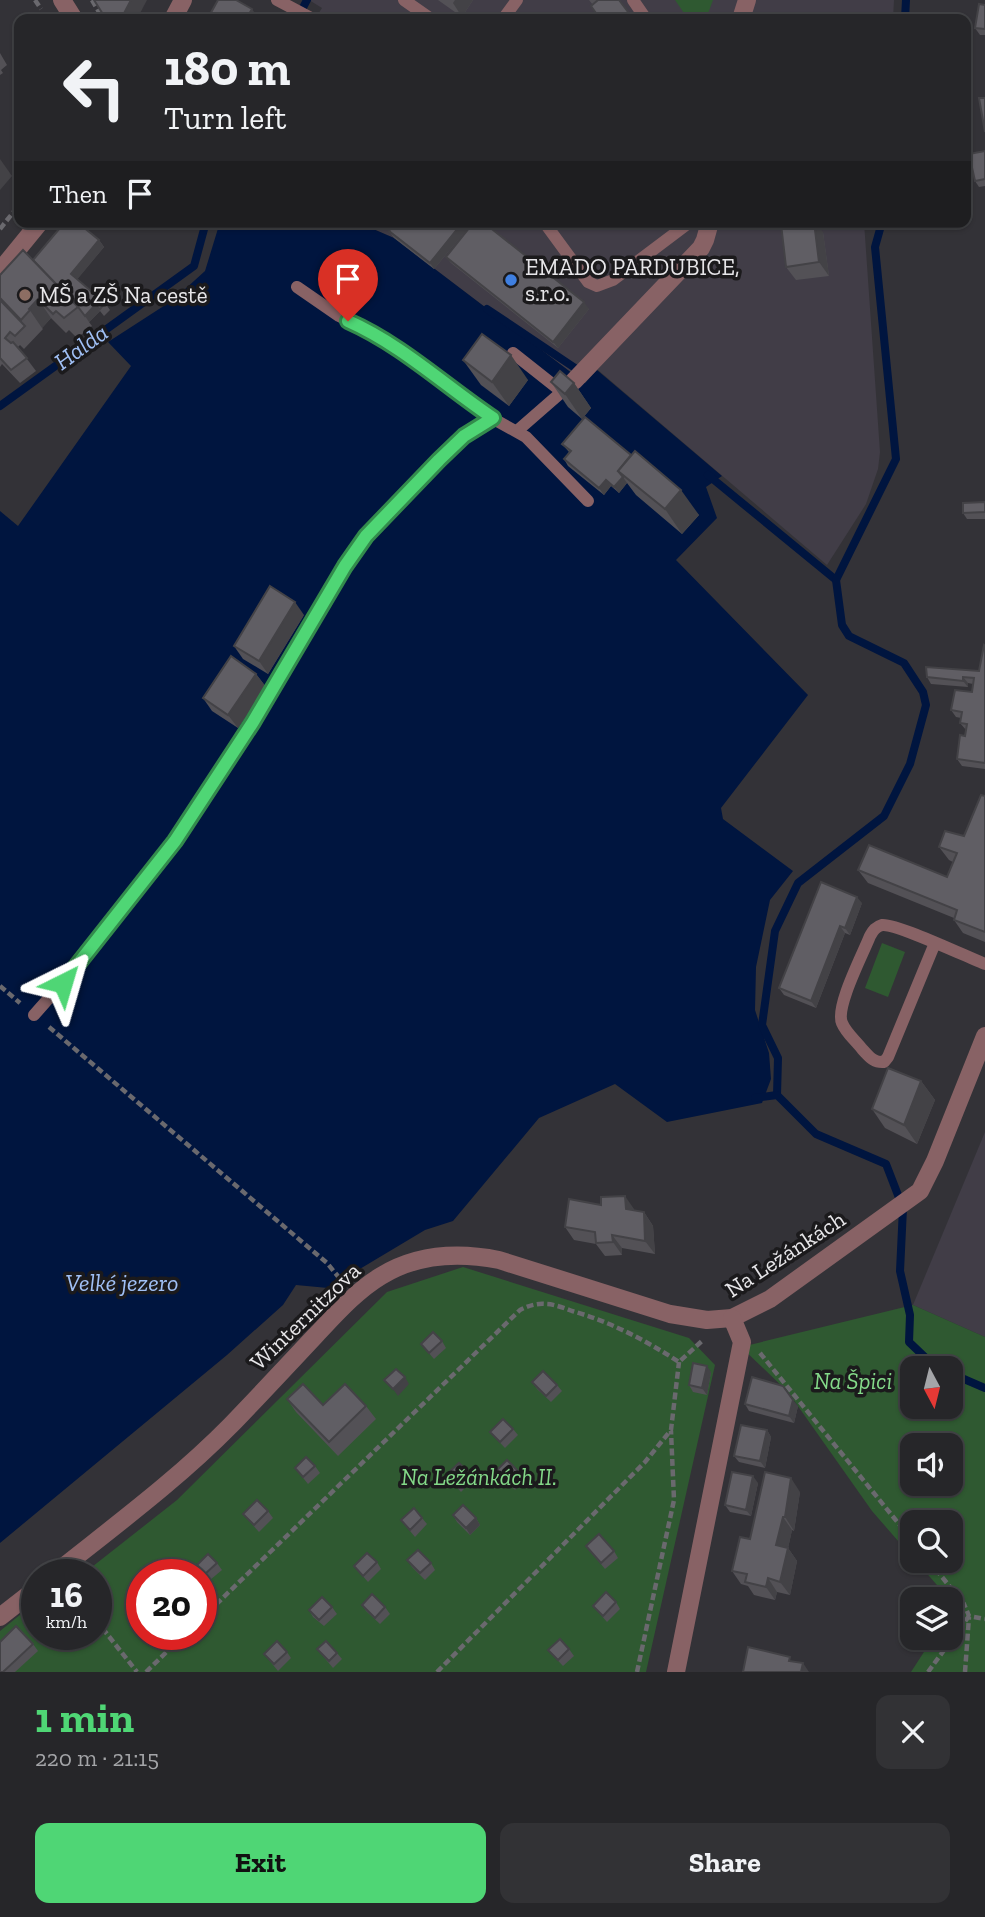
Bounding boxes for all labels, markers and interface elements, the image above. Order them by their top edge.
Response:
text: 180 m [164,39,291,98]
icon: left [49,42,140,133]
text: Turn left [164,99,286,137]
icon: arrive [121,175,159,213]
text: Then [49,178,107,210]
pin [318,249,378,321]
place label: EMADO PARDUBICE, s.r.o. [525,253,740,307]
icon: arrive [329,260,367,298]
marker: EMADO PARDUBICE, s.r.o. [503,272,519,288]
place label: MŠ a ZŠ Na cestě [39,281,207,309]
marker: MŠ a ZŠ Na cestě [17,287,33,303]
water label: Halda [48,317,113,376]
position arrow [26,946,100,1020]
street label: Na Ležánkách [720,1205,850,1303]
street label: Winternitzova [244,1256,366,1376]
water label: Velké jezero [65,1268,179,1297]
north arrow [900,1356,962,1419]
map controls [900,1356,963,1650]
park label: Na Špici [814,1367,892,1395]
button: sound [900,1433,963,1496]
park label: Na Ležánkách II. [401,1463,557,1491]
button: search [900,1510,963,1573]
speed limit sign: 20 [126,1559,217,1650]
text: 16 [50,1574,83,1616]
button: layers [900,1587,963,1650]
text: km/h [46,1611,87,1633]
text: 1 min [35,1692,134,1743]
button: close [876,1695,950,1769]
text: 220 m · 21:15 [35,1744,159,1772]
button: Exit [35,1823,486,1903]
button: Share [500,1823,950,1903]

